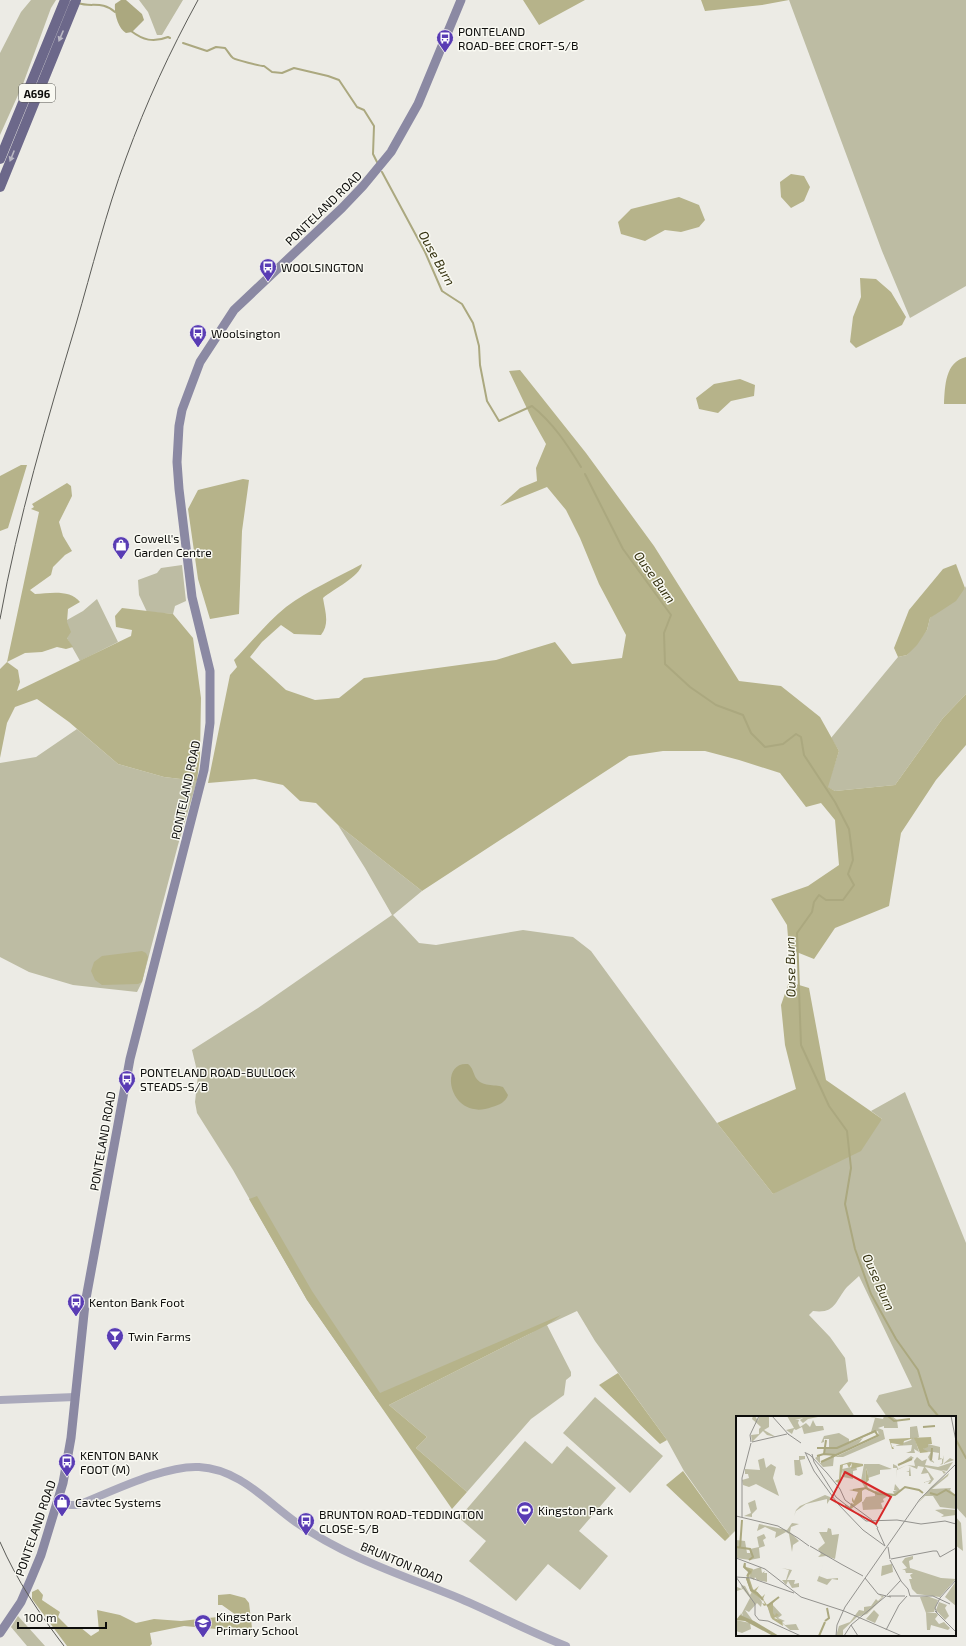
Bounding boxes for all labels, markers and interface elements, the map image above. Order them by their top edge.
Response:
place label: PONTELAND ROAD-BEE CROFT-S/B [458,24,578,52]
bus stop icon: PONTELAND ROAD-BEE CROFT-S/B [435,28,455,53]
one-way arrow [58,30,64,41]
road number: A696 [19,84,55,102]
one-way arrow [8,151,14,163]
street label: PONTELAND ROAD [282,168,364,248]
water label: Ouse Burn [415,228,459,288]
bus stop icon: WOOLSINGTON [258,257,278,282]
place label: WOOLSINGTON [281,260,364,274]
bus stop icon: Woolsington [188,323,208,348]
place label: Woolsington [211,326,280,340]
place label: Cowell's Garden Centre [134,531,212,559]
shop icon: Cowell's Garden Centre [111,535,131,560]
water label: Ouse Burn [631,548,679,606]
street label: PONTELAND ROAD [168,739,202,841]
water label: Ouse Burn [781,937,799,997]
place label: PONTELAND ROAD-BULLOCK STEADS-S/B [140,1065,296,1093]
bus stop icon: PONTELAND ROAD-BULLOCK STEADS-S/B [117,1069,137,1094]
street label: PONTELAND ROAD [86,1090,118,1192]
water label: Ouse Burn [859,1251,899,1313]
bus stop icon: Kenton Bank Foot [66,1292,86,1317]
place label: Kenton Bank Foot [89,1295,185,1309]
bar icon: Twin Farms [105,1326,125,1351]
place label: Twin Farms [128,1329,191,1343]
inset map [736,1416,956,1636]
place label: KENTON BANK FOOT (M) [80,1448,159,1476]
bus stop icon: KENTON BANK FOOT (M) [57,1452,77,1477]
street label: PONTELAND ROAD [12,1478,58,1578]
shop icon: Cavtec Systems [52,1492,72,1517]
place label: Cavtec Systems [75,1495,161,1509]
sports icon: Kingston Park [515,1500,535,1525]
place label: Kingston Park [538,1503,613,1517]
place label: BRUNTON ROAD-TEDDINGTON CLOSE-S/B [319,1507,484,1535]
bus stop icon: BRUNTON ROAD-TEDDINGTON CLOSE-S/B [296,1511,316,1536]
street label: BRUNTON ROAD [359,1538,445,1586]
scale bar [18,1604,106,1630]
place label: Kingston Park Primary School [216,1609,299,1637]
text: 100 m [24,1610,56,1624]
school or university icon: Kingston Park Primary School [193,1613,213,1638]

